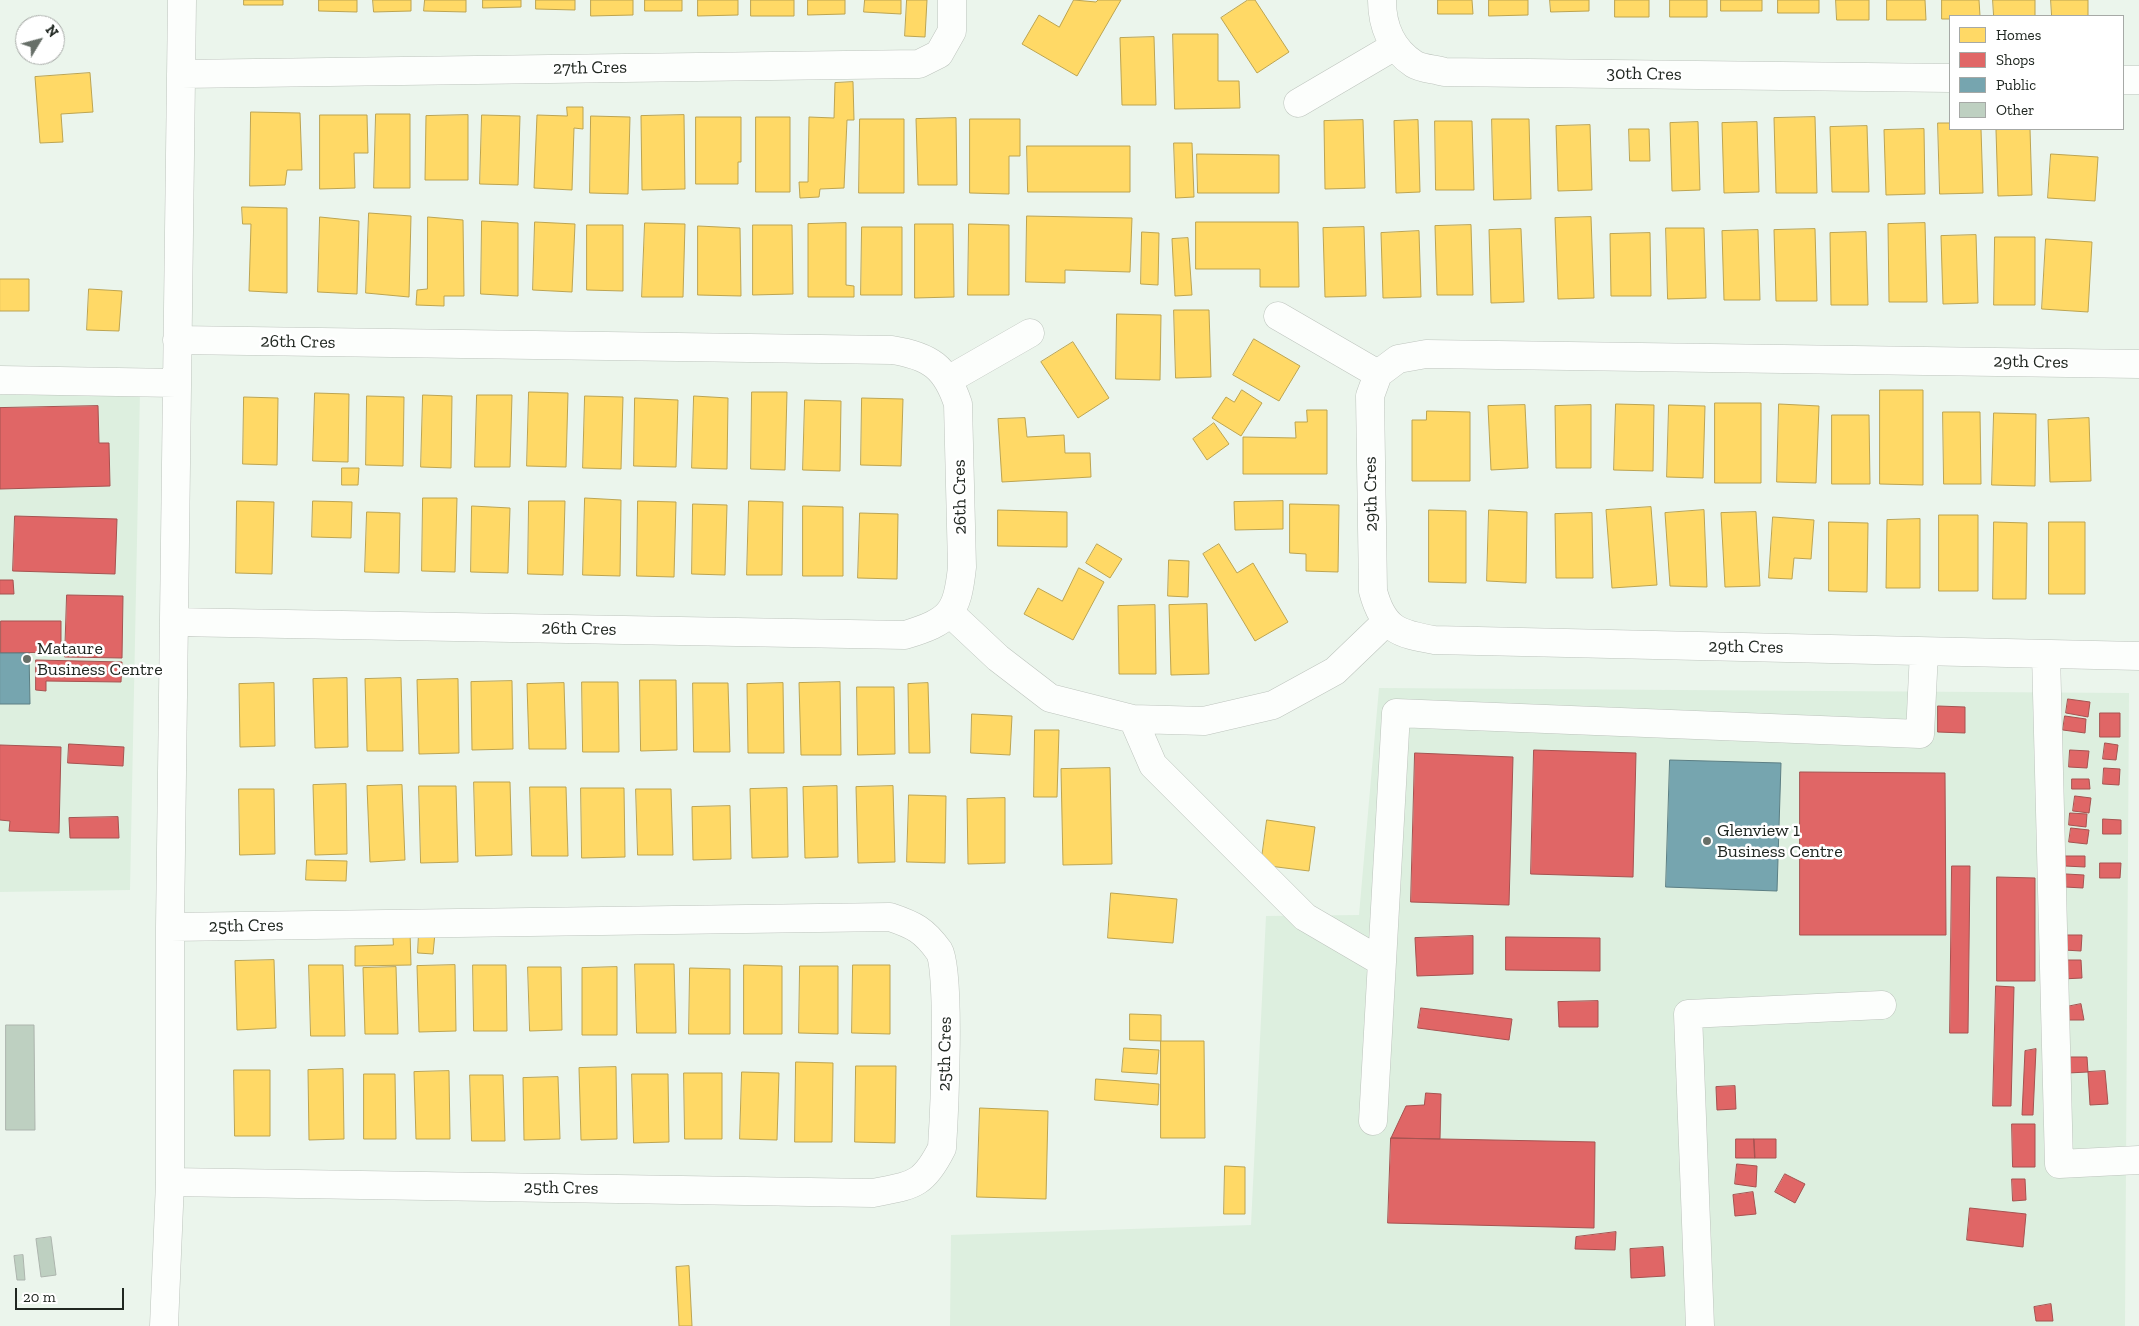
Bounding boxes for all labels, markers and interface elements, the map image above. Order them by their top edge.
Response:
north arrow [15,15,65,65]
legend [1949,15,2124,130]
text: N [42,22,62,41]
text: Homes [1996,26,2041,44]
text: Shops [1996,51,2035,69]
street label: 27th Cres [553,57,627,79]
street label: 30th Cres [1606,63,1682,85]
text: Public [1996,76,2036,94]
text: Other [1996,101,2034,119]
street label: 26th Cres [260,331,336,353]
street label: 29th Cres [1993,351,2069,373]
street label: 29th Cres [1360,456,1382,532]
street label: 26th Cres [949,459,971,535]
street label: 26th Cres [541,618,617,640]
street label: 29th Cres [1708,636,1784,658]
place label: Mataure Business Centre [37,638,163,681]
marker: Mataure Business Centre [21,653,33,665]
place label: Glenview 1 Business Centre [1717,820,1843,862]
marker: Glenview 1 Business Centre [1701,835,1713,847]
street label: 25th Cres [208,915,284,937]
street label: 25th Cres [934,1016,956,1092]
street label: 25th Cres [523,1177,599,1199]
scale bar [18,1278,126,1310]
text: 20 m [23,1288,56,1306]

